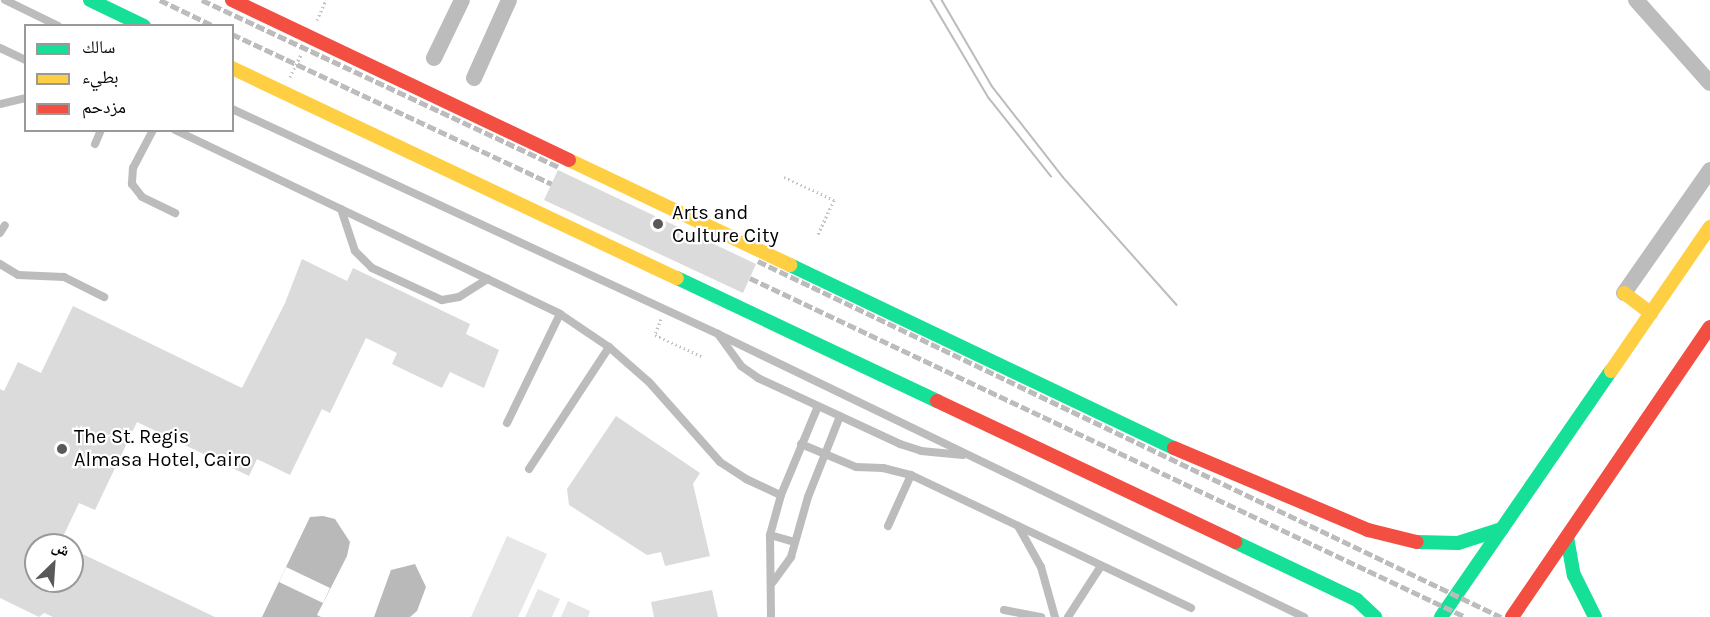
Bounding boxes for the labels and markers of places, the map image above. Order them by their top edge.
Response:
place label: Arts and Culture City [672,201,779,248]
marker: Arts and Culture City [649,215,667,233]
place label: The St. Regis Almasa Hotel, Cairo [74,425,251,472]
marker: The St. Regis Almasa Hotel, Cairo [55,442,69,456]

